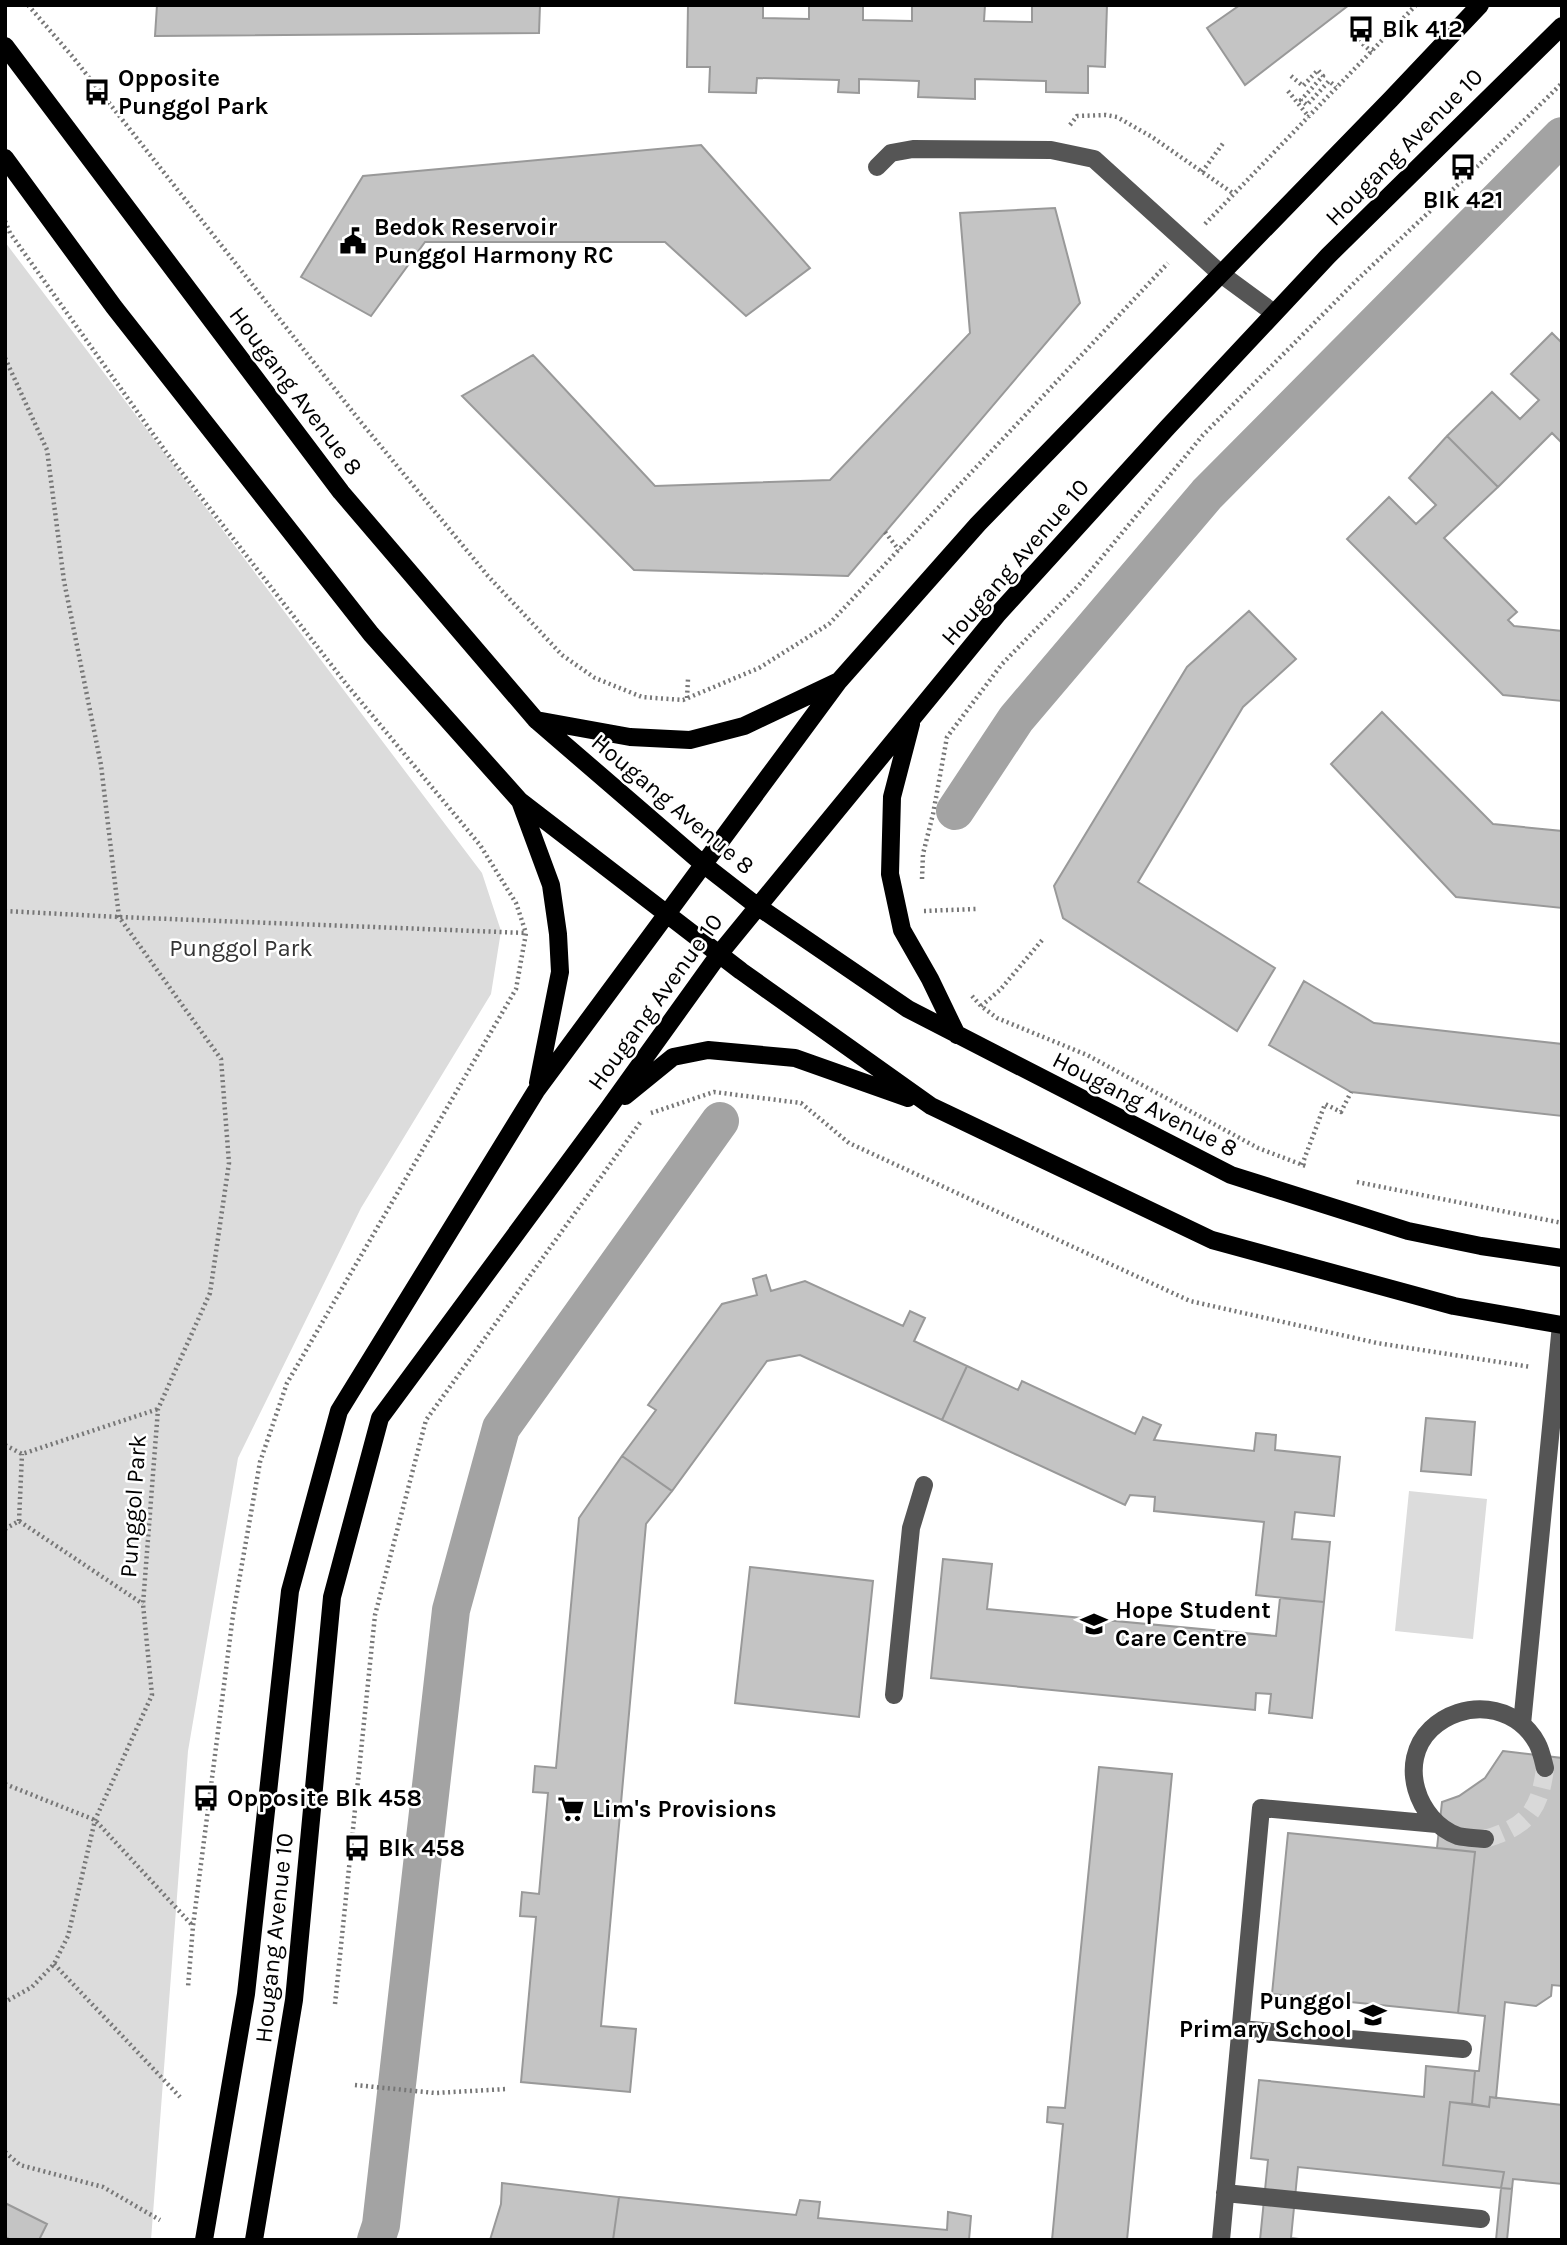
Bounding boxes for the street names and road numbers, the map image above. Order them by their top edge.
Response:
street label: Hougang Avenue 10 [1319,62,1489,232]
street label: Hougang Avenue 8 [224,301,368,481]
street label: Hougang Avenue 10 [935,473,1095,651]
street label: Hougang Avenue 8 [586,728,760,880]
street label: Hougang Avenue 10 [582,908,728,1096]
street label: Hougang Avenue 8 [1048,1045,1242,1163]
street label: Punggol Park [114,1433,152,1579]
street label: Hougang Avenue 10 [249,1832,299,2044]

